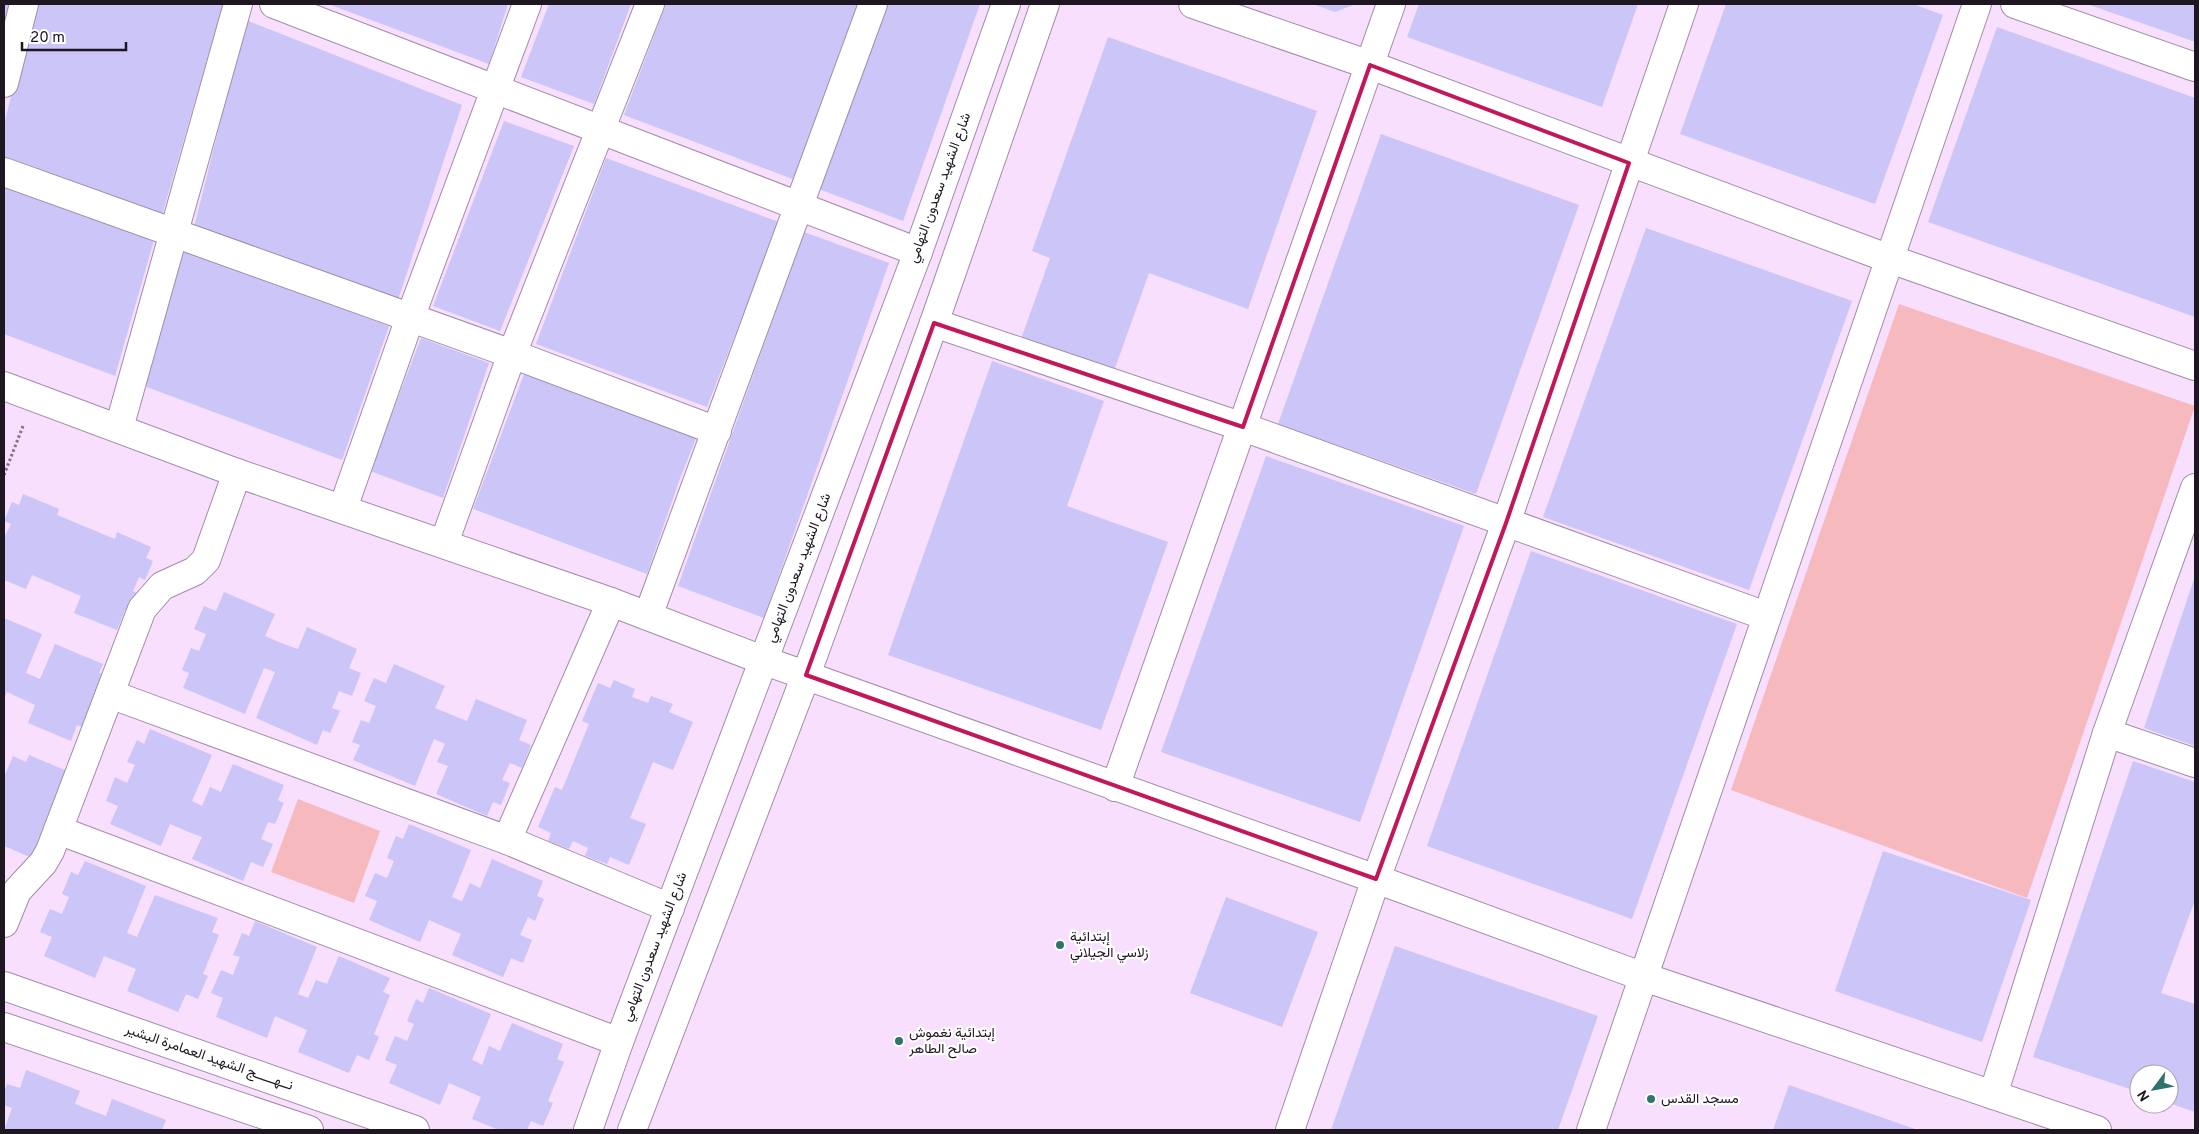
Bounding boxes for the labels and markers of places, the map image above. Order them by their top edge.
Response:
place label: إبتدائية زلاسي الجيلاني [1070,929,1149,964]
marker: إبتدائية زلاسي الجيلاني [1054,939,1066,951]
place label: إبتدائية نغموش صالح الطاهر [908,1025,995,1059]
marker: إبتدائية نغموش صالح الطاهر [893,1035,905,1047]
place label: مسجد القدس [1661,1091,1739,1108]
marker: مسجد القدس [1645,1093,1657,1105]

